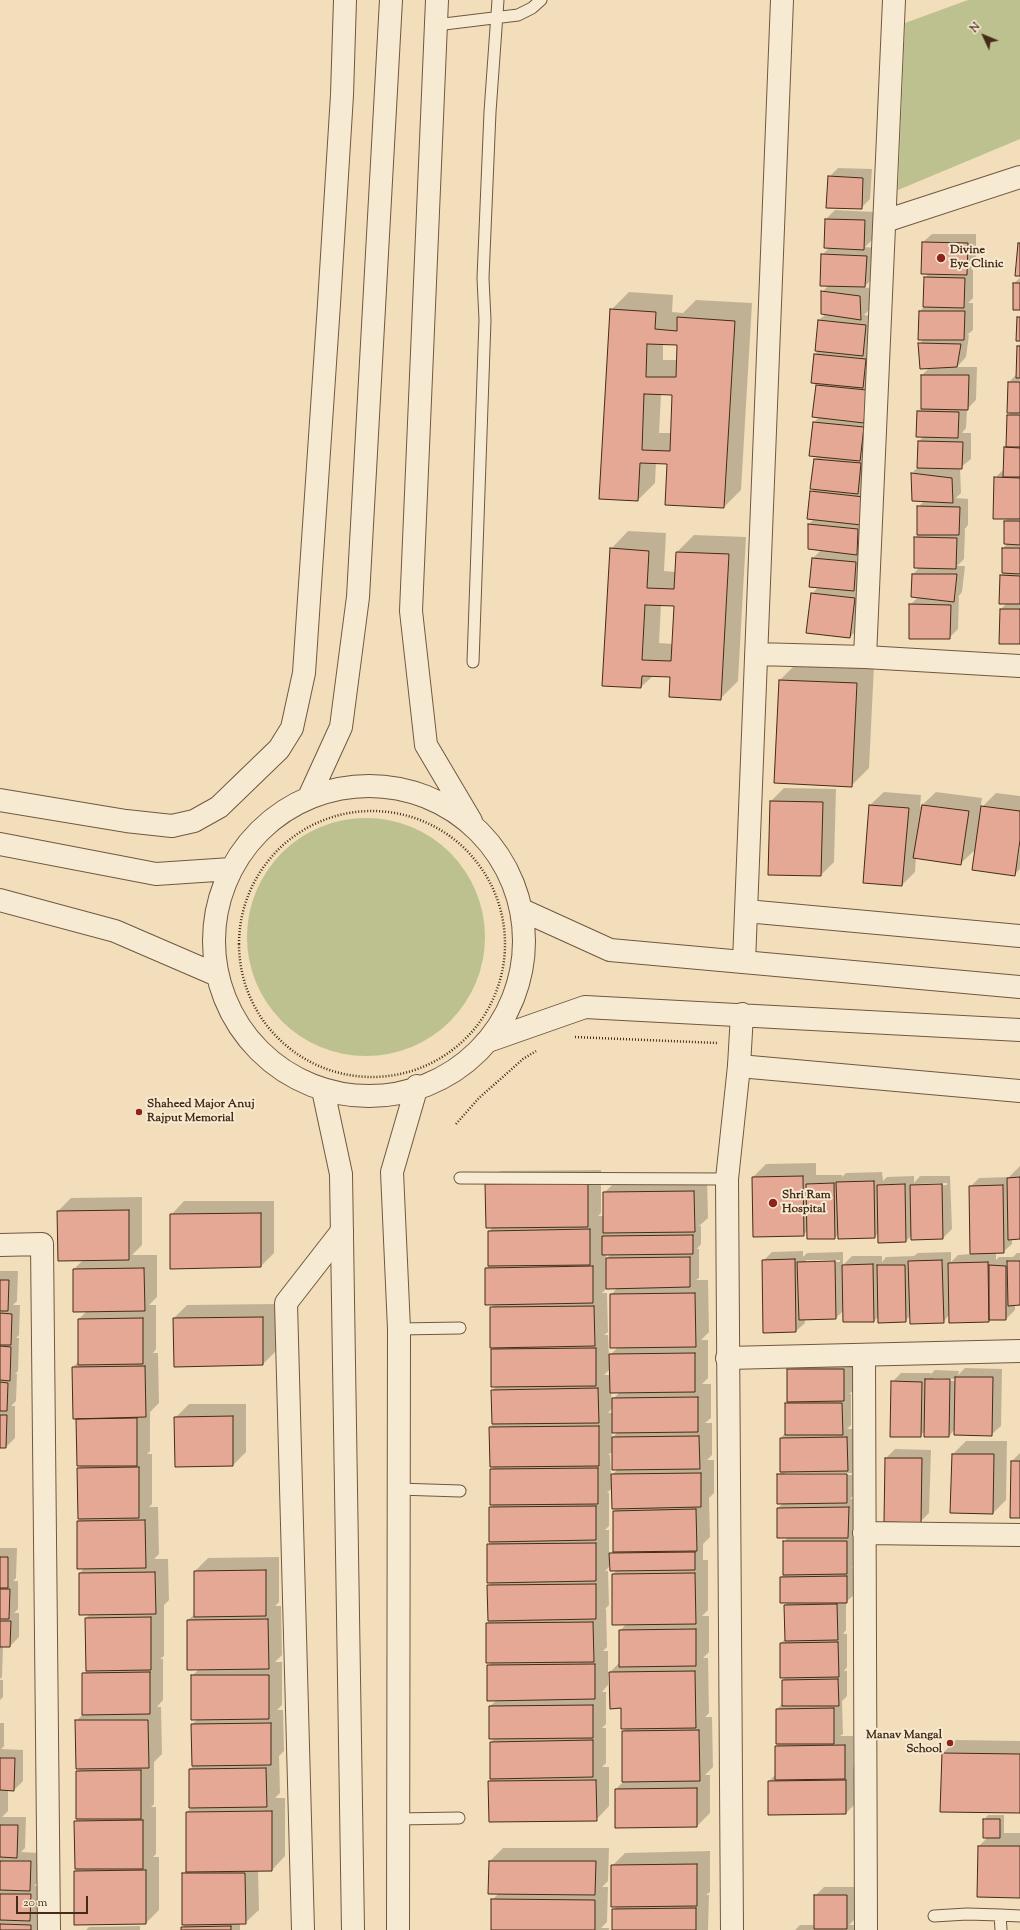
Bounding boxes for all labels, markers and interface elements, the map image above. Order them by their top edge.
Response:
north arrow [964,16,1004,56]
text: N [967,19,984,36]
place label: Divine Eye Clinic [950,244,1003,272]
marker: Divine Eye Clinic [935,252,947,264]
place label: Shaheed Major Anuj Rajput Memorial [147,1098,255,1126]
marker: Shaheed Major Anuj Rajput Memorial [134,1107,144,1117]
place label: Shri Ram Hospital [782,1189,831,1217]
marker: Shri Ram Hospital [767,1197,779,1209]
place label: Manav Mangal School [866,1729,942,1757]
marker: Manav Mangal School [945,1738,955,1748]
scale bar [18,1888,90,1914]
text: 20 m [23,1894,47,1912]

